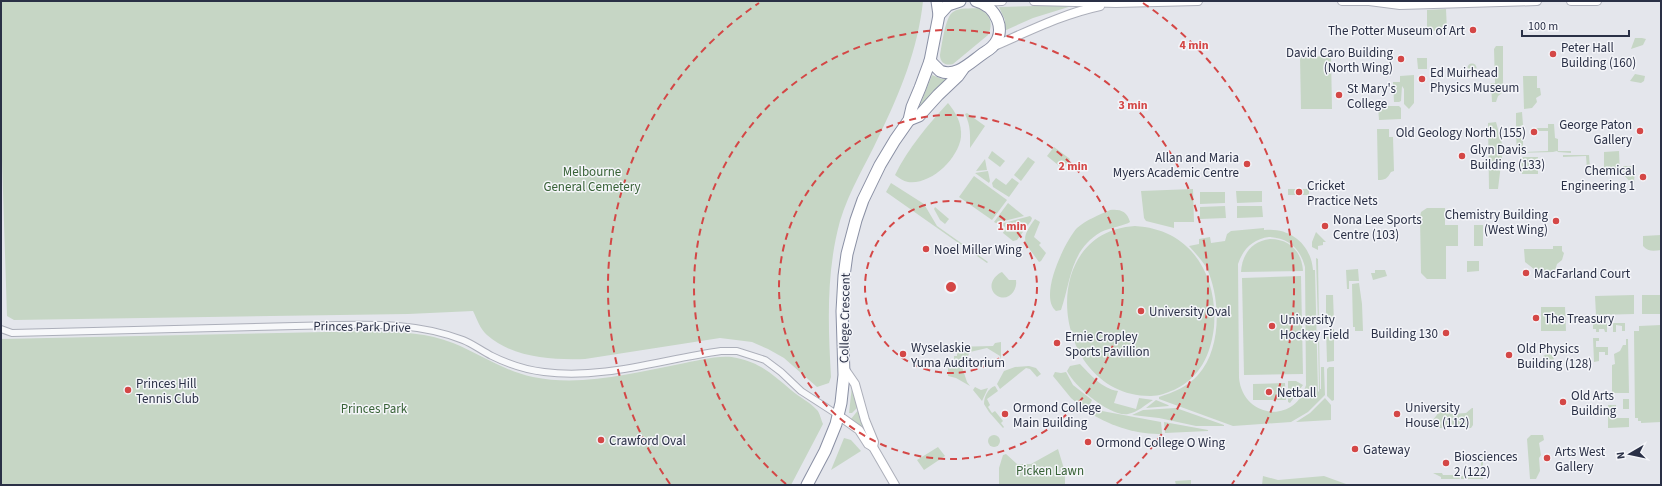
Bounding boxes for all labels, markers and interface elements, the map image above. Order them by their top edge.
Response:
scale bar [1522,12,1629,38]
text: 100 m [1528,18,1558,35]
place label: The Potter Museum of Art [1328,22,1466,40]
marker: The Potter Museum of Art [1468,25,1478,35]
text: 4 min [1179,37,1209,54]
place label: Peter Hall Building (160) [1561,39,1636,72]
place label: David Caro Building (North Wing) [1286,44,1393,77]
marker: Peter Hall Building (160) [1548,49,1558,59]
marker: David Caro Building (North Wing) [1396,54,1406,64]
place label: Ed Muirhead Physics Museum [1430,64,1519,97]
marker: Ed Muirhead Physics Museum [1417,74,1427,84]
place label: St Mary's College [1347,80,1397,113]
marker: St Mary's College [1334,90,1344,100]
text: 3 min [1118,97,1148,114]
place label: George Paton Gallery [1559,116,1632,149]
place label: Old Geology North (155) [1396,124,1526,142]
marker: George Paton Gallery [1635,126,1645,136]
marker: Old Geology North (155) [1529,127,1539,137]
place label: Glyn Davis Building (133) [1470,141,1545,174]
place label: Allan and Maria Myers Academic Centre [1113,149,1239,182]
marker: Glyn Davis Building (133) [1457,151,1467,161]
text: 2 min [1058,158,1088,175]
marker: Allan and Maria Myers Academic Centre [1242,159,1252,169]
place label: Chemical Engineering 1 [1561,162,1635,195]
park label: Melbourne General Cemetery [543,163,641,196]
marker: Chemical Engineering 1 [1638,172,1648,182]
place label: Cricket Practice Nets [1307,177,1378,210]
marker: Cricket Practice Nets [1294,187,1304,197]
place label: Chemistry Building (West Wing) [1445,206,1548,239]
place label: Nona Lee Sports Centre (103) [1333,211,1422,244]
marker: Chemistry Building (West Wing) [1551,216,1561,226]
text: 1 min [997,218,1027,235]
marker: Nona Lee Sports Centre (103) [1320,221,1330,231]
place label: Noel Miller Wing [934,241,1022,259]
marker: Noel Miller Wing [921,244,931,254]
place label: MacFarland Court [1534,265,1631,283]
marker: MacFarland Court [1521,268,1531,278]
street label: College Crescent [835,272,855,363]
centre of rings [944,280,958,294]
place label: University Oval [1149,303,1231,321]
marker: University Oval [1136,306,1146,316]
place label: The Treasury [1544,310,1614,328]
place label: University Hockey Field [1280,311,1349,344]
marker: The Treasury [1531,313,1541,323]
street label: Princes Park Drive [313,317,411,337]
marker: University Hockey Field [1267,321,1277,331]
place label: Building 130 [1371,325,1438,343]
place label: Ernie Cropley Sports Pavillion [1065,328,1150,361]
marker: Building 130 [1441,328,1451,338]
marker: Ernie Cropley Sports Pavillion [1052,338,1062,348]
place label: Wyselaskie Yuma Auditorium [910,339,1005,372]
place label: Old Physics Building (128) [1517,340,1592,373]
marker: Wyselaskie Yuma Auditorium [898,349,908,359]
marker: Old Physics Building (128) [1504,350,1514,360]
place label: Princes Hill Tennis Club [136,375,199,408]
place label: Netball [1277,384,1316,402]
marker: Princes Hill Tennis Club [123,385,133,395]
marker: Netball [1264,387,1274,397]
place label: Old Arts Building [1571,387,1617,420]
marker: Old Arts Building [1558,397,1568,407]
place label: Ormond College Main Building [1013,399,1101,432]
place label: University House (112) [1405,399,1469,432]
park label: Princes Park [341,400,408,418]
marker: Ormond College Main Building [1000,409,1010,419]
marker: University House (112) [1392,409,1402,419]
place label: Crawford Oval [609,432,686,450]
place label: Ormond College O Wing [1096,434,1225,452]
north arrow [1610,434,1650,474]
marker: Crawford Oval [596,435,606,445]
marker: Ormond College O Wing [1083,437,1093,447]
place label: Gateway [1363,441,1410,459]
place label: Arts West Gallery [1555,443,1606,476]
marker: Gateway [1350,444,1360,454]
place label: Biosciences 2 (122) [1454,448,1518,481]
text: N [1613,451,1629,460]
marker: Arts West Gallery [1542,453,1552,463]
marker: Biosciences 2 (122) [1441,458,1451,468]
park label: Picken Lawn [1016,462,1084,480]

